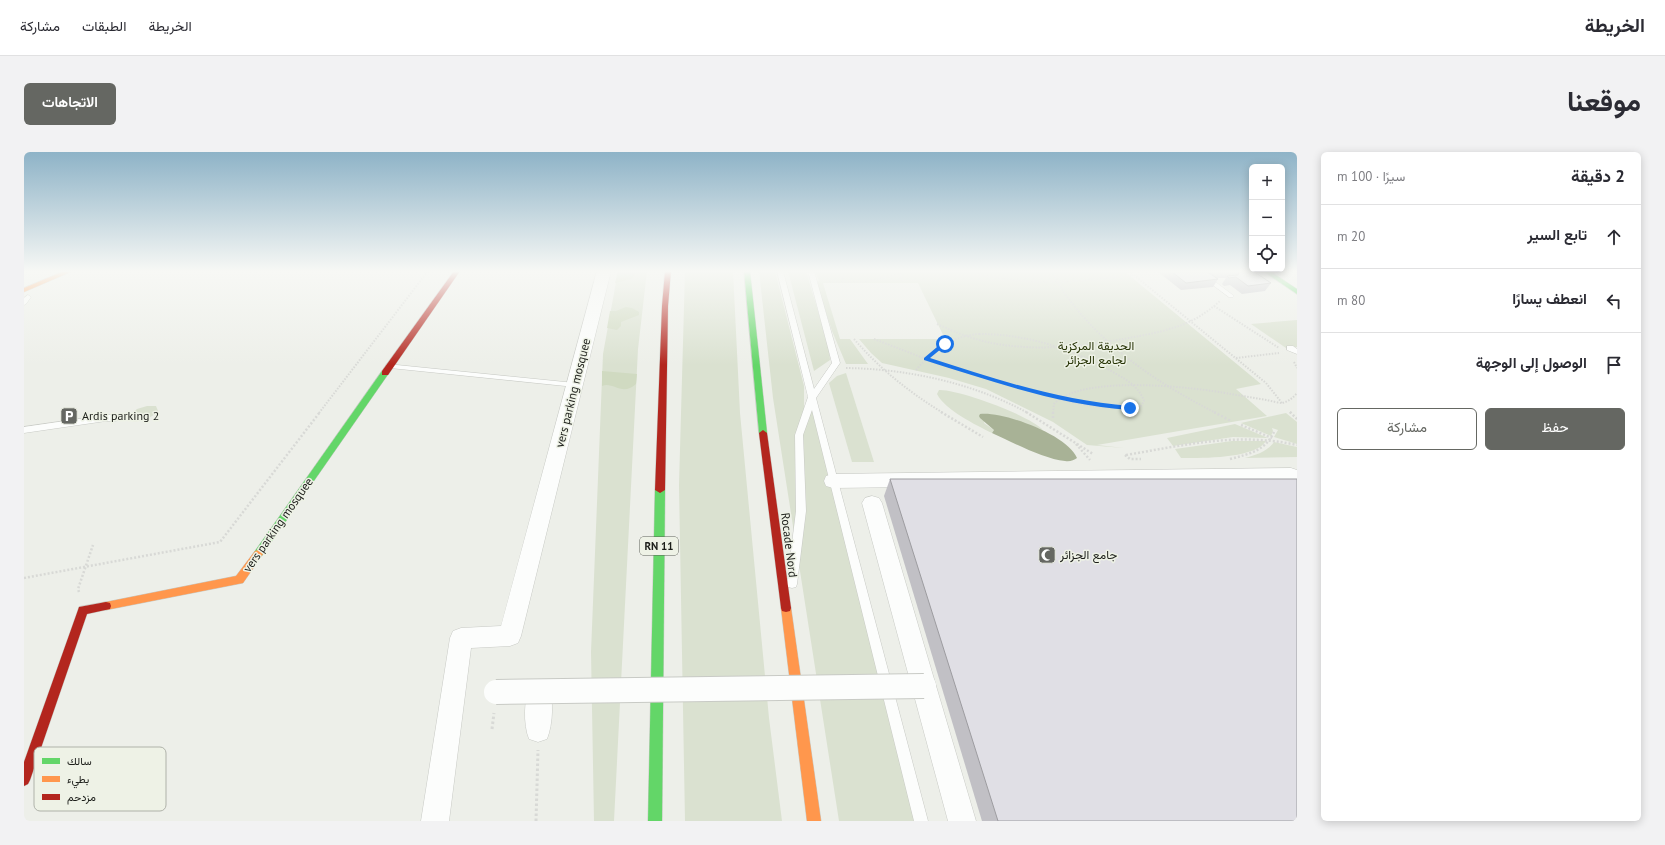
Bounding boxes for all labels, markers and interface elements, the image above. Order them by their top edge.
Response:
text: الخريطة [1585,13,1645,37]
text: مشاركة [20,17,60,35]
text: الطبقات [82,17,126,35]
text: الخريطة [148,17,192,35]
text: موقعنا [1567,82,1641,119]
button: الاتجاهات [24,83,116,125]
map controls [1249,164,1285,272]
button: + [1249,164,1285,200]
text: 2 دقيقة [1571,165,1625,187]
text: سيرًا · 100 m [1337,168,1405,185]
button: − [1249,200,1285,236]
text: تابع السير [1527,225,1587,244]
icon: ahead [1603,226,1625,248]
text: 20 m [1337,228,1365,245]
button: locate [1249,236,1285,272]
text: انعطف يسارًا [1512,289,1587,308]
icon: left [1603,290,1625,312]
text: 80 m [1337,292,1365,309]
route start [936,335,954,353]
street label: vers parking mosquee [552,337,593,449]
park label: الحديقة المركزية لجامع الجزائر [1058,338,1134,369]
text: الوصول إلى الوجهة [1476,353,1587,372]
icon: arrive [1603,354,1625,376]
route end [1121,399,1139,417]
parking icon: Ardis parking 2 [59,406,79,426]
place label: Ardis parking 2 [82,408,159,423]
button: مشاركة [1337,408,1477,450]
button: حفظ [1485,408,1625,450]
street label: vers parking mosquee [239,475,316,575]
street label: Rocade Nord [778,512,801,578]
road number: RN 11 [640,537,678,555]
mosque icon: جامع الجزائر [1037,545,1057,565]
place label: جامع الجزائر [1059,547,1117,564]
legend [34,747,166,811]
text: سالك [67,754,92,768]
text: بطيء [67,772,89,789]
text: مزدحم [67,790,96,805]

